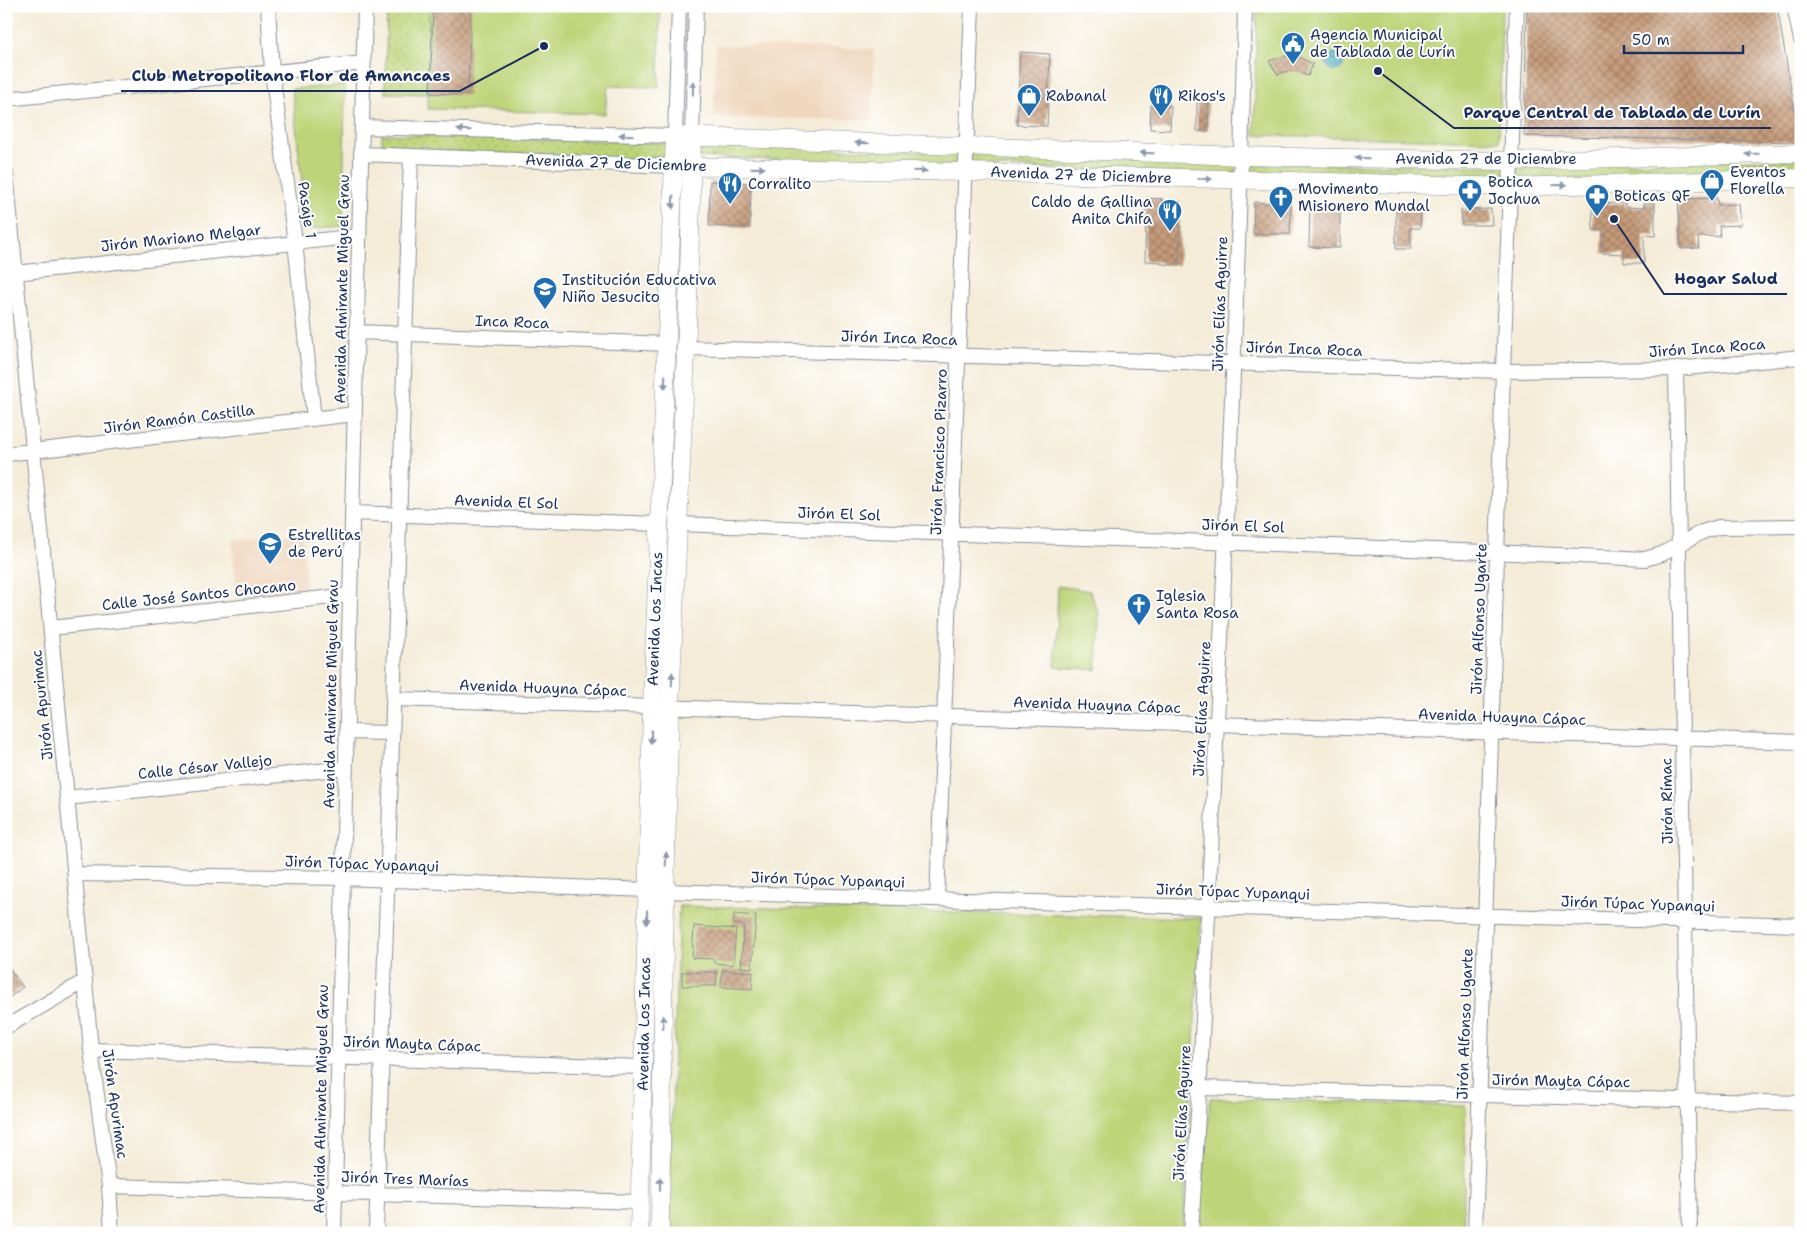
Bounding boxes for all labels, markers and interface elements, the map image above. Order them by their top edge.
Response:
scale bar [1624,22,1743,54]
place label: Agencia Municipal de Tablada de Lurín [1310,25,1455,62]
text: 50 m [1632,30,1670,50]
public building icon: Agencia Municipal de Tablada de Lurín [1280,31,1306,65]
callout: Club Metropolitano Flor de Amancaes [121,60,460,91]
text: Club Metropolitano Flor de Amancaes [131,65,451,86]
one-way arrow [690,80,698,96]
shop icon: Rabanal [1016,83,1042,117]
restaurant icon: Rikos's [1148,83,1174,117]
place label: Rabanal [1046,86,1107,106]
place label: Rikos's [1178,86,1226,106]
callout: Parque Central de Tablada de Lurín [1454,97,1771,128]
text: Parque Central de Tablada de Lurín [1463,102,1761,123]
one-way arrow [456,125,472,133]
one-way arrow [618,130,634,138]
one-way arrow [854,139,870,147]
one-way arrow [1139,149,1155,157]
street label: Avenida 27 de Diciembre [1395,149,1577,169]
street label: Avenida 27 de Diciembre [525,150,707,176]
one-way arrow [1744,150,1760,158]
one-way arrow [1354,154,1370,162]
street label: Avenida 27 de Diciembre [990,162,1172,188]
place label: Eventos Florella [1730,162,1786,199]
one-way arrow [750,164,766,172]
one-way arrow [913,167,929,175]
shop icon: Eventos Florella [1699,168,1725,202]
restaurant icon: Corralito [717,171,743,205]
place label: Botica Jochua [1488,172,1541,209]
street label: Avenida Almirante Miguel Grau [330,174,354,404]
place label: Corralito [748,174,811,194]
one-way arrow [1198,176,1214,184]
pharmacy icon: Botica Jochua [1457,178,1483,212]
place label: Movimento Misionero Mundal [1298,179,1430,216]
street label: Pasaje 1 [293,180,321,240]
one-way arrow [1552,181,1568,189]
pharmacy icon: Boticas QF [1584,183,1610,217]
church icon: Movimento Misionero Mundal [1268,185,1294,219]
place label: Boticas QF [1614,186,1690,206]
place label: Caldo de Gallina Anita Chifa [1031,192,1153,229]
one-way arrow [668,195,676,211]
restaurant icon: Caldo de Gallina Anita Chifa [1157,198,1183,232]
street label: Jirón Mariano Melgar [100,220,262,256]
street label: Jirón Elías Aguirre [1208,236,1232,372]
callout: Hogar Salud [1664,263,1787,294]
text: Hogar Salud [1674,268,1778,289]
place label: Institución Educativa Niño Jesucito [562,270,717,307]
school or university icon: Institución Educativa Niño Jesucito [532,276,558,310]
street label: Inca Roca [475,311,550,333]
street label: Jirón Inca Roca [840,326,958,350]
street label: Jirón Inca Roca [1648,334,1767,362]
street label: Jirón Inca Roca [1245,337,1363,361]
street label: Jirón Francisco Pizarro [926,368,952,536]
one-way arrow [661,375,669,391]
street label: Jirón Ramón Castilla [102,400,256,438]
street label: Avenida El Sol [453,490,559,514]
street label: Jirón El Sol [797,503,881,525]
street label: Jirón El Sol [1201,515,1285,537]
place label: Estrellitas de Perú [288,525,361,562]
school or university icon: Estrellitas de Perú [257,531,283,565]
street label: Jirón Alfonso Ugarte [1466,543,1492,695]
street label: Avenida Los Incas [643,552,667,686]
street label: Calle José Santos Chocano [101,575,297,615]
street label: Avenida Almirante Miguel Grau [319,579,343,809]
place label: Iglesia Santa Rosa [1156,586,1239,623]
church icon: Iglesia Santa Rosa [1126,592,1152,626]
street label: Jirón Elías Aguirre [1188,641,1216,777]
street label: Jirón Apurimac [26,649,58,761]
one-way arrow [668,671,676,687]
street label: Avenida Huayna Cápac [459,675,627,701]
street label: Avenida Huayna Cápac [1013,692,1181,718]
street label: Avenida Huayna Cápac [1418,704,1586,730]
one-way arrow [647,729,655,745]
street label: Calle César Vallejo [137,750,273,784]
street label: Jirón Rímac [1656,758,1678,844]
street label: Jirón Túpac Yupanqui [284,851,440,877]
one-way arrow [662,851,670,867]
street label: Jirón Túpac Yupanqui [750,867,906,893]
street label: Jirón Túpac Yupanqui [1155,879,1311,905]
street label: Jirón Túpac Yupanqui [1560,891,1716,917]
one-way arrow [643,909,651,925]
street label: Jirón Alfonso Ugarte [1452,948,1478,1100]
street label: Avenida Los Incas [633,957,655,1091]
street label: Avenida Almirante Miguel Grau [309,984,333,1214]
one-way arrow [659,1013,667,1029]
street label: Jirón Mayta Cápac [342,1032,482,1056]
street label: Jirón Elías Aguirre [1168,1045,1196,1181]
street label: Jirón Apurimac [97,1048,133,1160]
street label: Jirón Mayta Cápac [1492,1070,1630,1092]
street label: Jirón Tres Marías [341,1167,469,1191]
one-way arrow [657,1176,665,1192]

